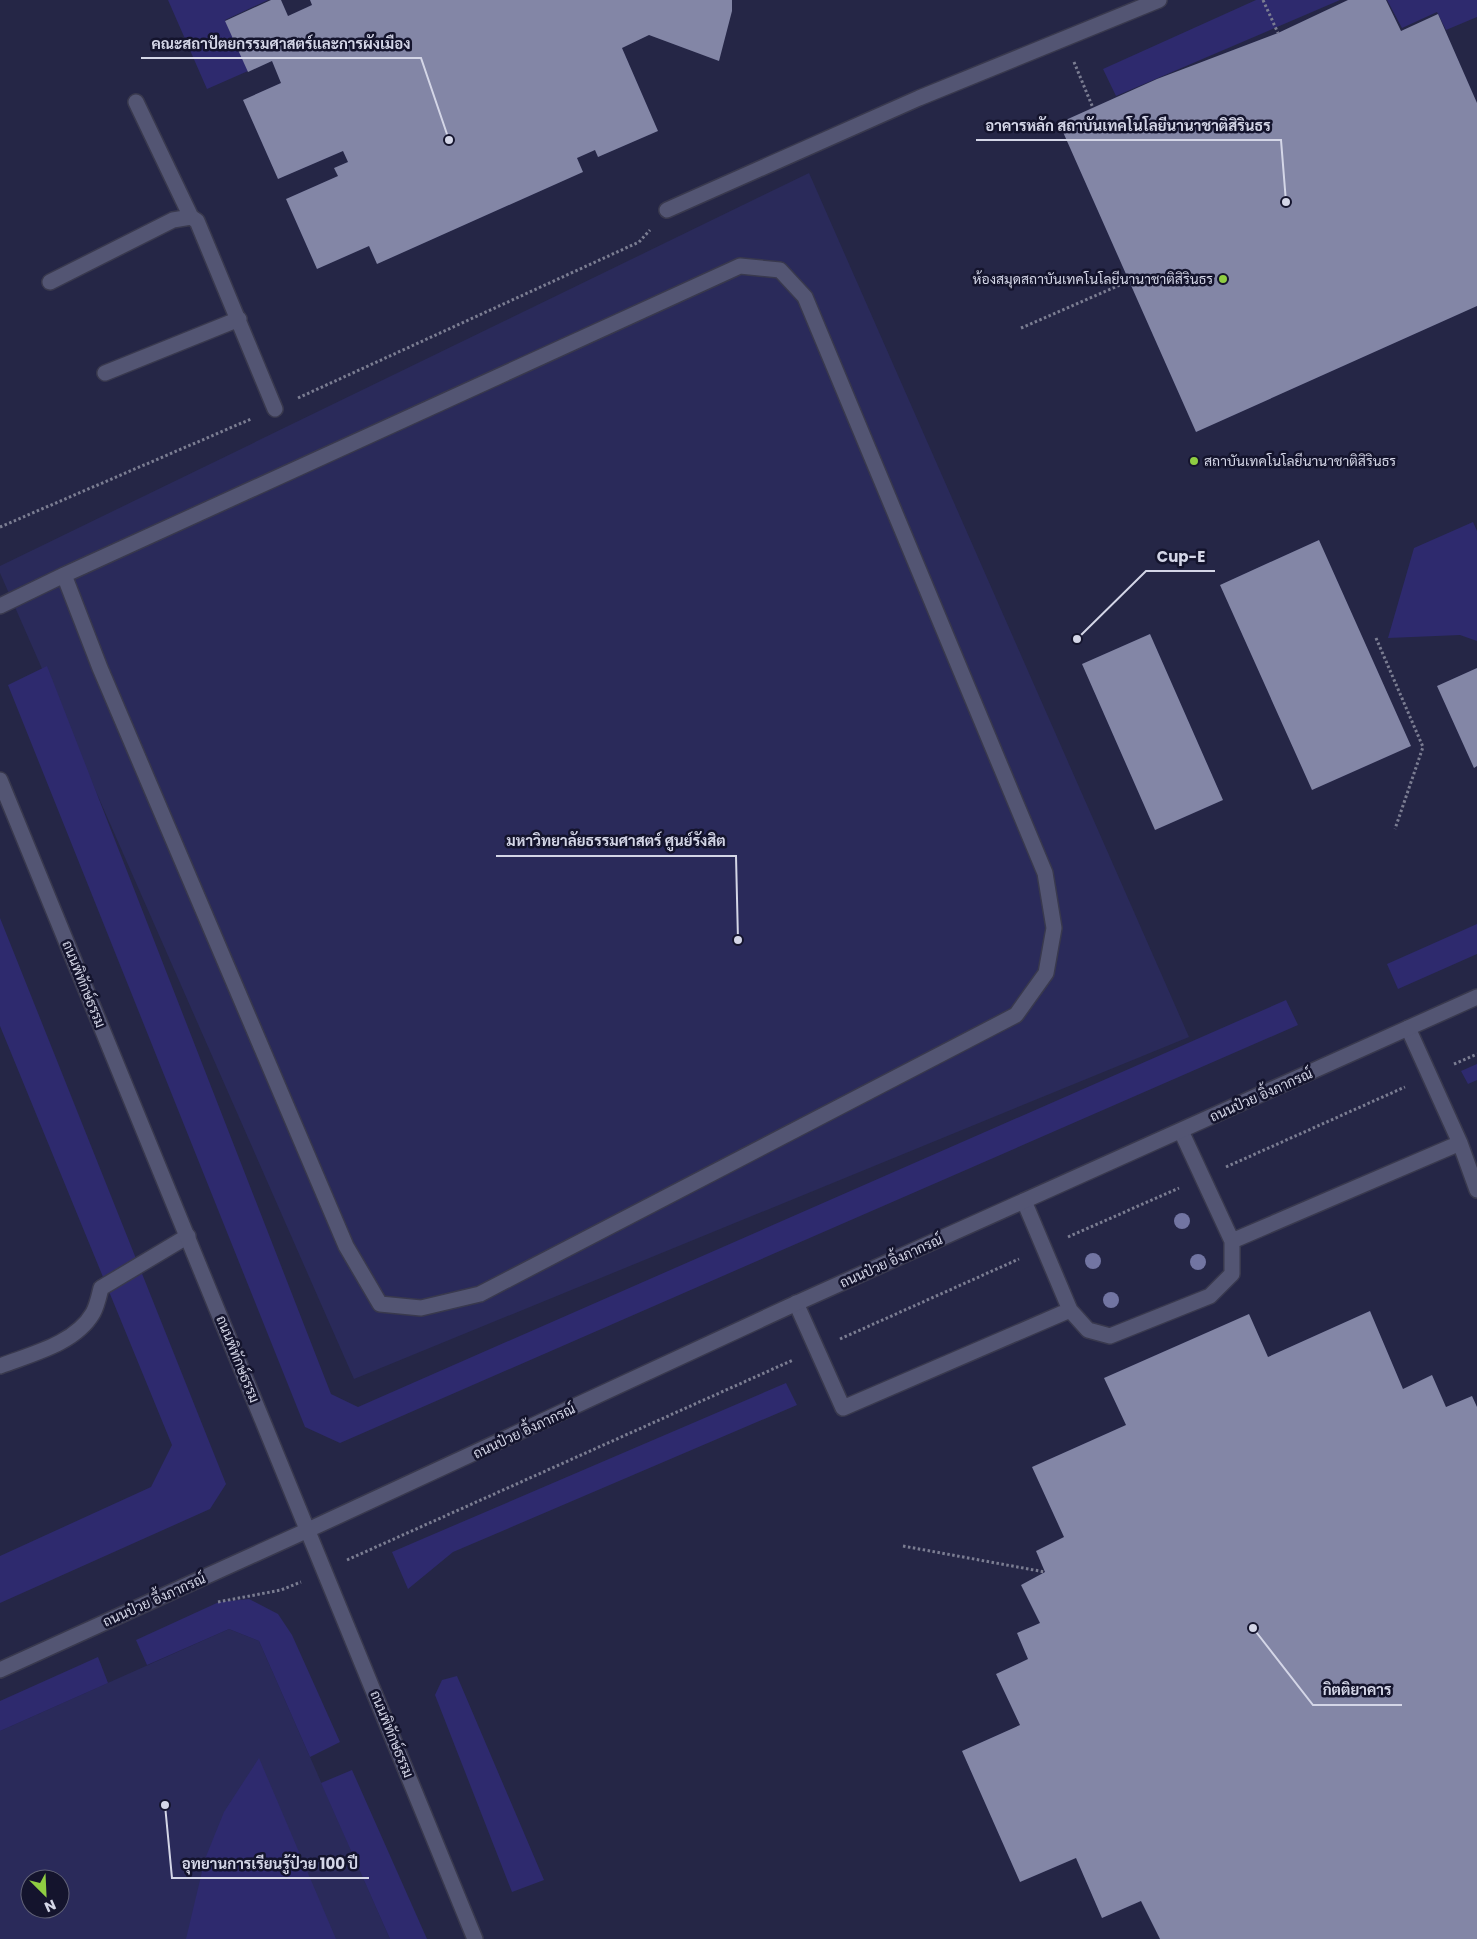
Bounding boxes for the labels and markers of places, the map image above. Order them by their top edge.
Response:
callout: คณะสถาปัตยกรรมศาสตร์และการผังเมือง [141,28,421,58]
callout: อาคารหลัก สถาบันเทคโนโลยีนานาชาติสิรินธร [976,110,1281,140]
place label: ห้องสมุดสถาบันเทคโนโลยีนานาชาติสิรินธร [973,269,1213,289]
marker: ห้องสมุดสถาบันเทคโนโลยีนานาชาติสิรินธร [1217,273,1229,285]
place label: สถาบันเทคโนโลยีนานาชาติสิรินธร [1204,451,1396,471]
marker: สถาบันเทคโนโลยีนานาชาติสิรินธร [1188,455,1200,467]
callout: Cup-E [1146,541,1215,571]
callout: มหาวิทยาลัยธรรมศาสตร์ ศูนย์รังสิต [496,826,736,856]
callout: กิตติยาคาร [1313,1675,1402,1705]
callout: อุทยานการเรียนรู้ป๋วย 100 ปี [172,1848,369,1878]

